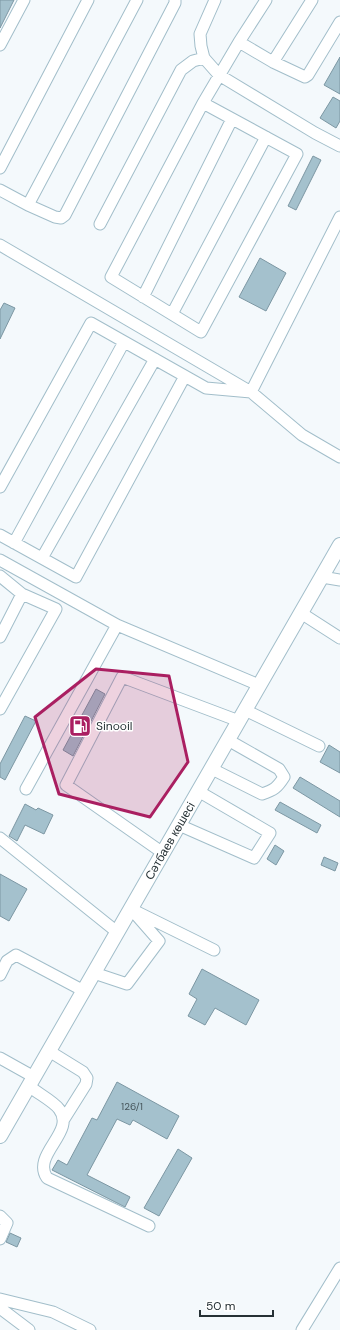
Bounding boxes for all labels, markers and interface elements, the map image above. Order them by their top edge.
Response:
fuel station icon: Sinooil [67,713,93,739]
place label: Sinooil [96,718,133,734]
street label: Сәтбаев көшесі [141,799,199,883]
house number: 126/1 [121,1100,143,1113]
scale bar [200,1292,273,1318]
text: 50 m [206,1298,235,1314]

